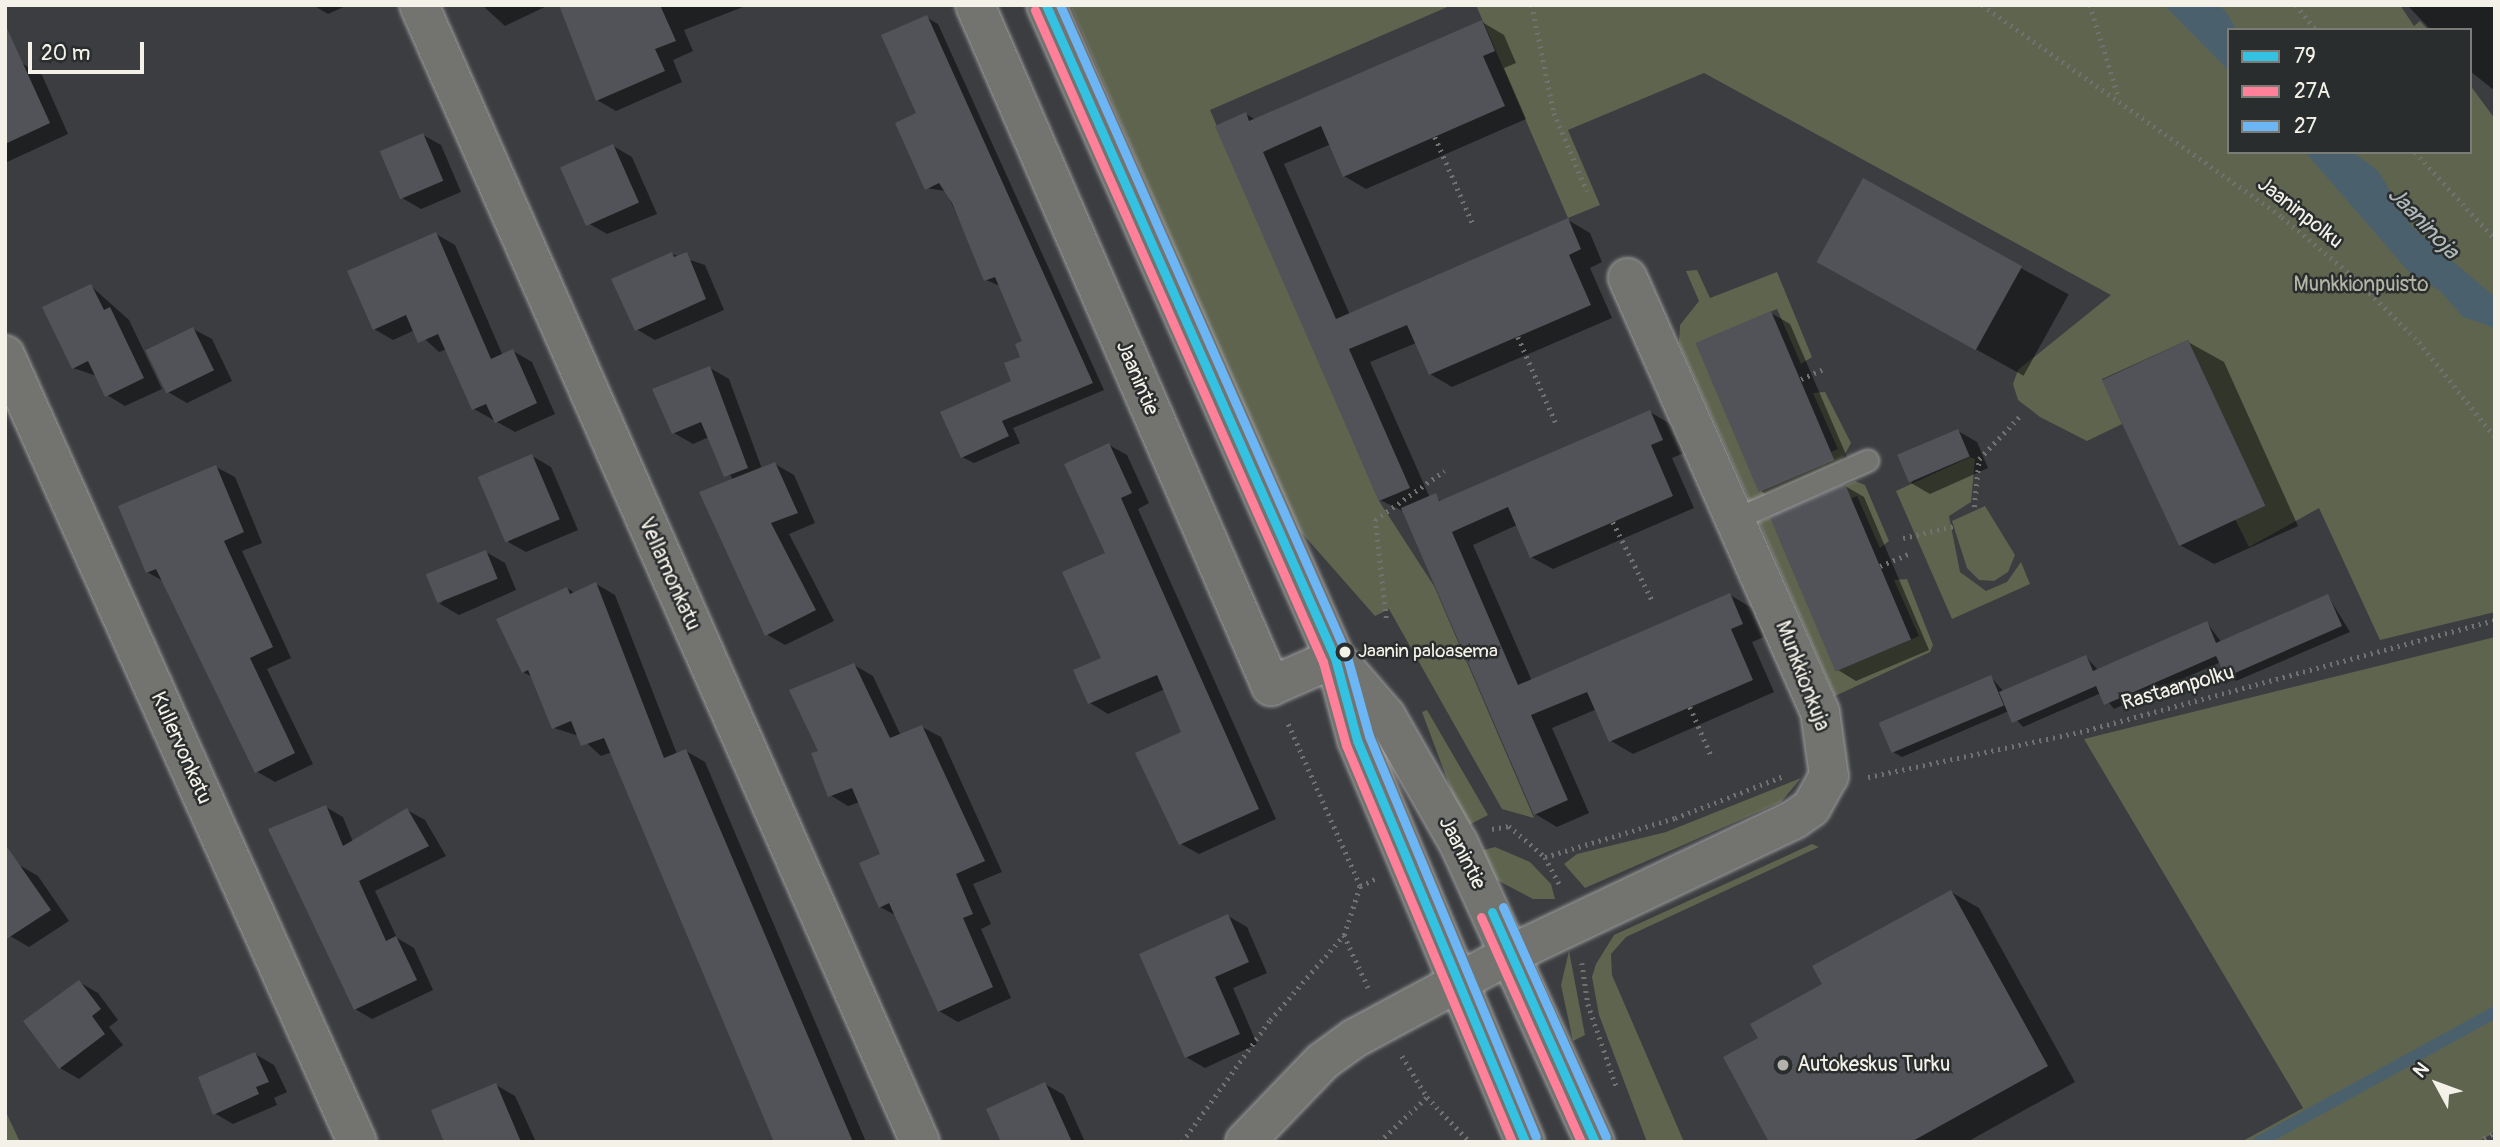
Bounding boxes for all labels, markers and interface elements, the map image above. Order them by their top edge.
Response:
scale bar [32,28,147,72]
legend [2227,28,2472,154]
text: 20 m [41,40,90,67]
text: 79 [2294,43,2316,70]
text: 27A [2294,78,2330,105]
text: 27 [2294,113,2317,140]
street label: Jaaninpolku [2252,172,2348,254]
water label: Jaaninoja [2382,181,2464,265]
park label: Munkkionpuisto [2293,272,2429,298]
street label: Jaanintie [1110,337,1164,419]
street label: Vellamonkatu [633,514,705,634]
street label: Munkkionkuja [1770,617,1834,735]
place label: Jaanin paloasema [1358,641,1498,663]
marker: Jaanin paloasema [1338,645,1352,659]
street label: Rastaanpolku [2119,660,2237,716]
street label: Kullervonkatu [145,688,217,808]
street label: Jaanintie [1433,812,1491,894]
north arrow [2402,1049,2472,1119]
place label: Autokeskus Turku [1797,1052,1950,1078]
marker: Autokeskus Turku [1775,1057,1791,1073]
text: N [2408,1058,2434,1083]

